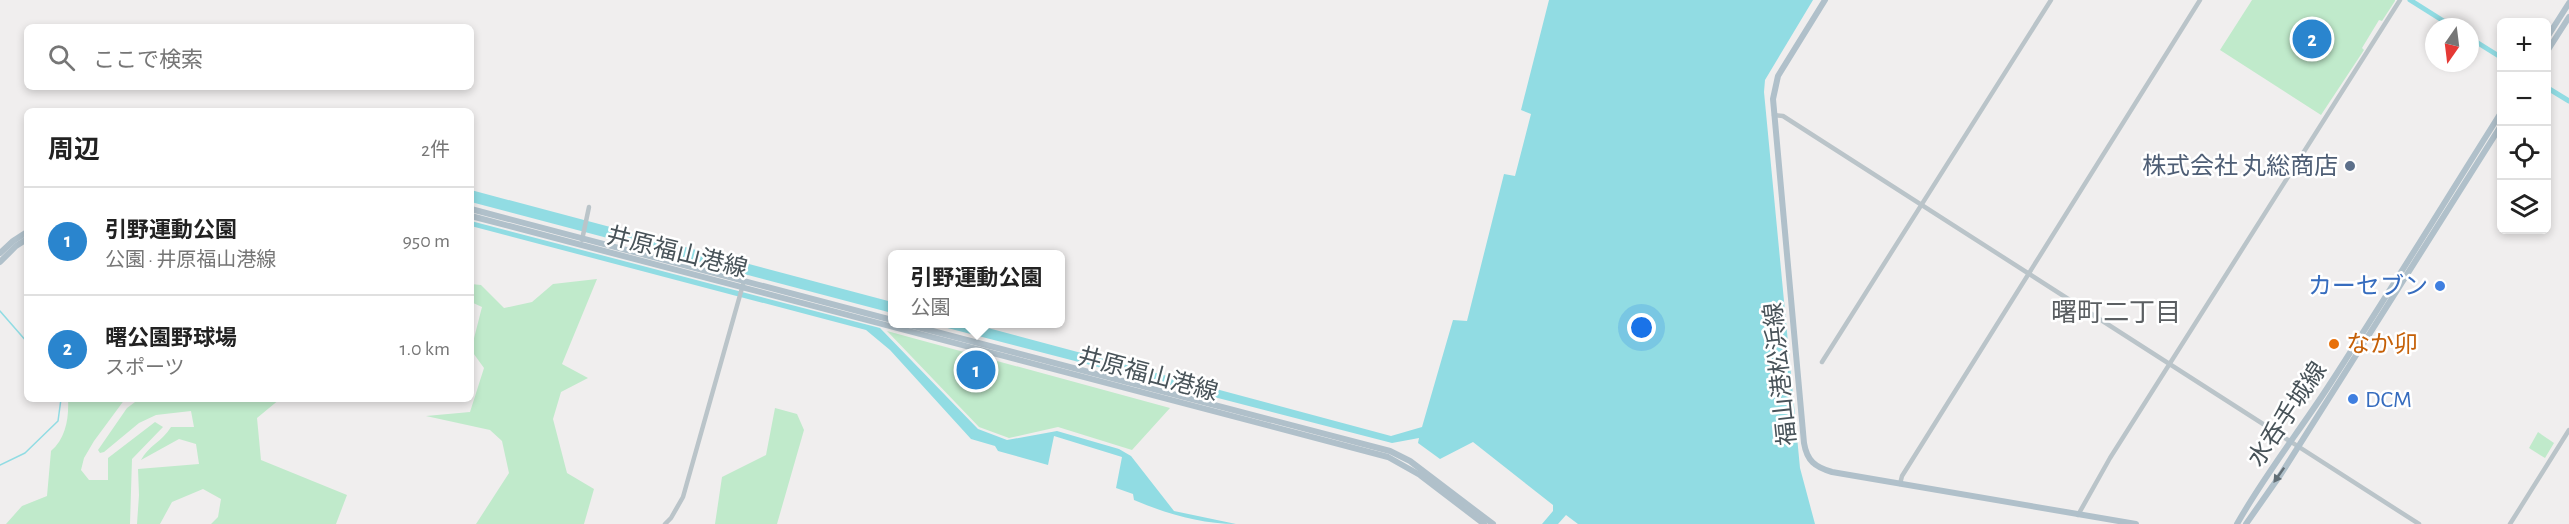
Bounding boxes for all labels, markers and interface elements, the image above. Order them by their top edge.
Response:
pin: 2 [2292,16,2332,62]
north arrow [2425,18,2479,72]
map controls [2497,18,2551,234]
button: + [2497,18,2551,72]
search box [24,24,474,90]
icon: search [45,41,78,74]
text: ここで検索 [93,49,203,71]
button: − [2497,72,2551,126]
button: locate [2497,126,2551,180]
text: 周辺 [48,137,100,163]
text: 2件 [421,140,450,160]
place label: 株式会社 丸総商店 [2142,153,2338,179]
marker: 株式会社 丸総商店 [2343,159,2357,173]
button: layers [2497,180,2551,234]
text: 引野運動公園 [105,219,237,241]
street label: 井原福山港線 [604,222,750,282]
text: 1 [64,231,71,251]
text: 950 m [402,231,450,251]
text: 公園 · 井原福山港線 [105,250,276,270]
popup [888,250,1065,328]
text: 引野運動公園 [910,267,1043,289]
place label: カーセブン [2308,273,2428,299]
marker: カーセブン [2433,279,2447,293]
text: 公園 [910,298,950,318]
district label: 曙町二丁目 [2051,300,2181,326]
street label: 福山港松浜線 [1760,301,1800,447]
your location [1627,313,1656,342]
text: 曙公園野球場 [105,327,237,349]
place label: なか卯 [2346,332,2418,357]
marker: なか卯 [2327,337,2341,351]
text: 2 [63,339,72,359]
text: 1.0 km [400,339,450,359]
street label: 井原福山港線 [1075,343,1221,405]
pin: 1 [956,348,996,392]
street label: 水呑手城線 [2243,357,2331,471]
text: スポーツ [105,358,185,378]
place label: DCM [2365,388,2412,412]
marker: DCM [2346,392,2360,406]
one-way arrow [2273,467,2285,483]

